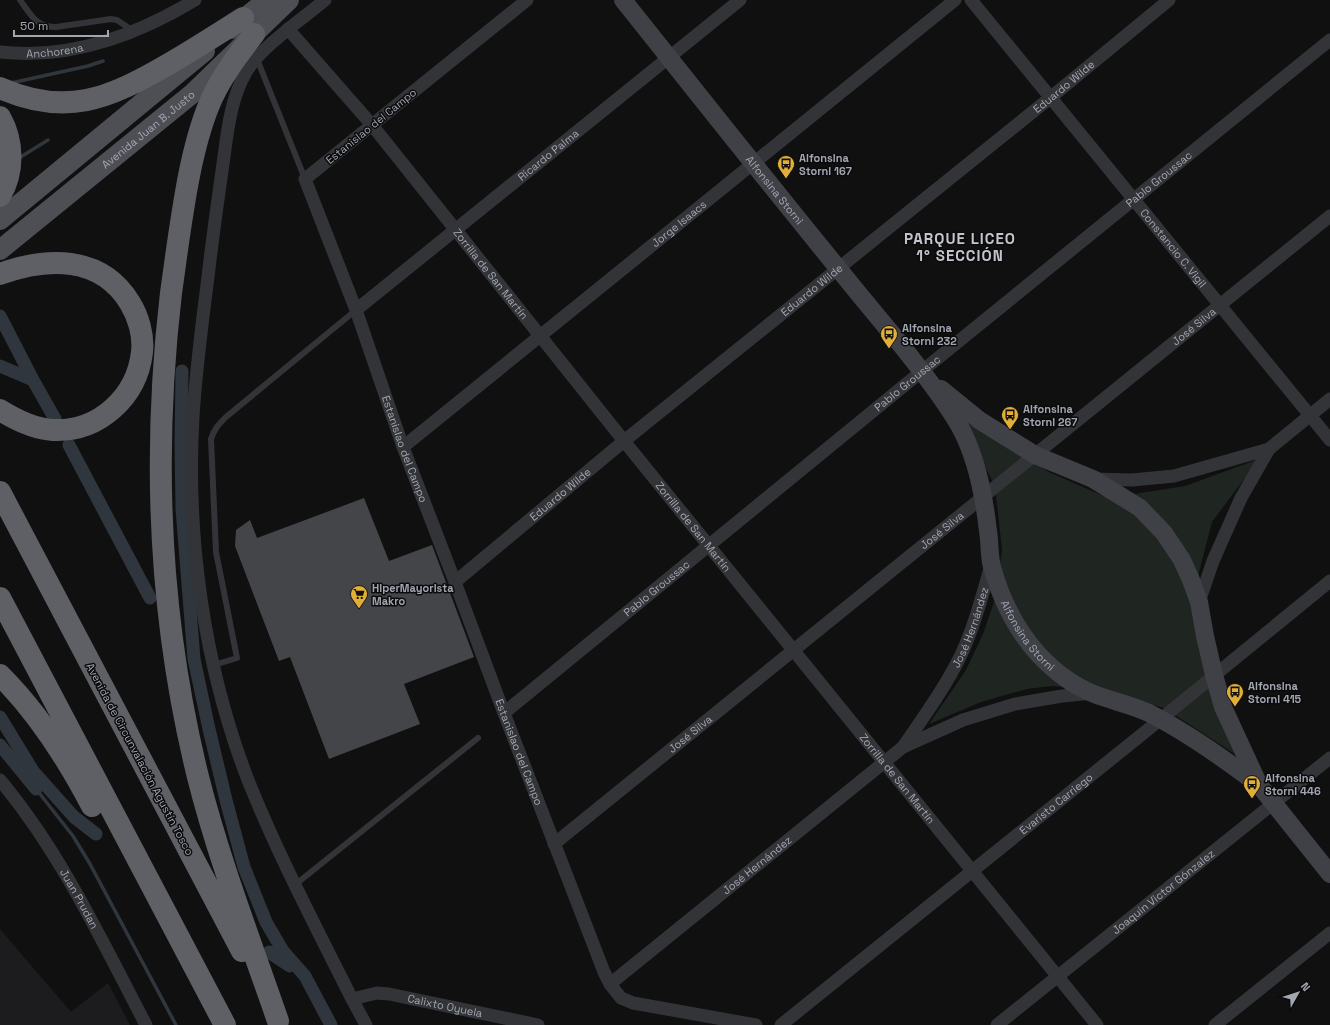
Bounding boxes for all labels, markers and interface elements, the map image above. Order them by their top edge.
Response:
scale bar [14,12,108,38]
text: 50 m [20,18,48,34]
street label: Anchorena [26,40,85,61]
street label: Eduardo Wilde [1030,57,1098,116]
street label: Estanislao del Campo [323,85,419,167]
street label: Avenida Juan B. Justo [99,87,198,172]
street label: Ricardo Palma [515,126,582,184]
street label: Pablo Groussac [1123,148,1195,210]
place label: Alfonsina Storni 167 [799,151,852,178]
street label: Alfonsina Storni [743,153,807,227]
bus stop icon: Alfonsina Storni 167 [776,154,796,179]
street label: Jorge Isaacs [649,197,709,250]
street label: Constancio C. Vigil [1137,206,1210,290]
street label: Zorrilla de San Martín [450,226,531,322]
district label: PARQUE LICEO 1° SECCIÓN [904,229,1016,265]
street label: Eduardo Wilde [778,261,845,319]
street label: José Silva [1169,304,1219,348]
place label: Alfonsina Storni 232 [902,321,957,348]
bus stop icon: Alfonsina Storni 232 [879,324,899,349]
street label: Pablo Groussac [871,352,943,414]
street label: Estanislao del Campo [379,394,431,505]
place label: Alfonsina Storni 267 [1023,402,1077,429]
bus stop icon: Alfonsina Storni 267 [1000,405,1020,430]
street label: Eduardo Wilde [527,465,594,524]
street label: Zorrilla de San Martín [653,479,734,575]
street label: José Silva [917,508,967,552]
street label: Pablo Groussac [621,557,692,619]
place label: HiperMayorista Makro [372,581,454,608]
supermarket icon: HiperMayorista Makro [349,584,369,609]
street label: José Hernández [949,585,991,670]
street label: Alfonsina Storni [998,598,1058,674]
street label: Avenida de Circunvalación Agustín Tosco [83,660,197,858]
place label: Alfonsina Storni 415 [1248,679,1302,706]
bus stop icon: Alfonsina Storni 415 [1225,682,1245,707]
street label: Estanislao del Campo [492,697,546,807]
street label: José Silva [665,712,715,756]
street label: Zorrilla de San Martín [857,730,938,826]
street label: Evaristo Carriego [1016,770,1096,837]
place label: Alfonsina Storni 446 [1265,771,1321,798]
bus stop icon: Alfonsina Storni 446 [1242,774,1262,799]
street label: José Hernández [719,833,795,897]
street label: Joaquín Victor Gónzalez [1109,846,1217,937]
street label: Juan Prudan [57,866,102,931]
north arrow [1278,973,1318,1013]
text: N [1298,979,1314,994]
street label: Calixto Oyuela [406,991,484,1020]

